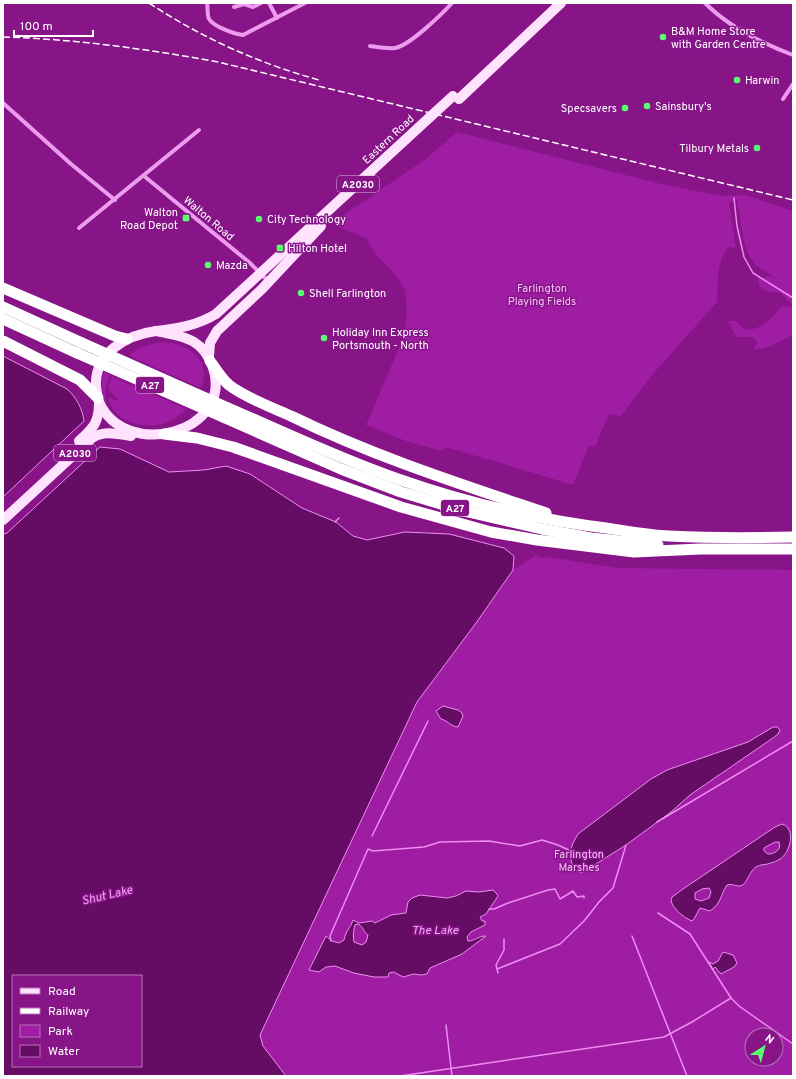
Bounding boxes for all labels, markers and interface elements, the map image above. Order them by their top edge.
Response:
scale bar [14,12,93,38]
text: 100 m [20,19,53,35]
place label: B&M Home Store with Garden Centre [671,25,766,52]
marker: B&M Home Store with Garden Centre [658,32,668,42]
place label: Harwin [745,74,779,88]
marker: Harwin [732,75,742,85]
place label: Sainsbury's [655,100,712,114]
marker: Sainsbury's [642,101,652,111]
place label: Specsavers [561,102,617,116]
marker: Specsavers [620,103,630,113]
street label: Eastern Road [360,112,418,167]
place label: Tilbury Metals [679,142,749,156]
marker: Tilbury Metals [752,143,762,153]
road number: A2030 [337,176,379,192]
street label: Walton Road [180,193,237,244]
place label: Walton Road Depot [120,206,178,233]
marker: Walton Road Depot [181,213,191,223]
place label: City Technology [267,213,346,227]
marker: City Technology [254,214,264,224]
place label: Hilton Hotel [288,242,347,256]
marker: Hilton Hotel [275,243,285,253]
place label: Mazda [216,259,248,273]
marker: Mazda [203,260,213,270]
park label: Farlington Playing Fields [508,282,576,309]
place label: Shell Farlington [309,287,386,301]
marker: Shell Farlington [296,288,306,298]
place label: Holiday Inn Express Portsmouth - North [332,326,429,353]
marker: Holiday Inn Express Portsmouth - North [319,333,329,343]
road number: A27 [136,377,164,393]
road number: A2030 [54,445,96,461]
road number: A27 [441,500,469,516]
park label: Farlington Marshes [554,848,604,875]
water label: Shut Lake [80,882,135,910]
water label: The Lake [412,923,459,939]
legend [12,975,142,1067]
text: Road [48,984,76,1000]
text: Railway [48,1004,89,1020]
text: Park [48,1024,73,1040]
north arrow [744,1027,784,1067]
text: N [762,1032,777,1048]
text: Water [48,1044,80,1060]

